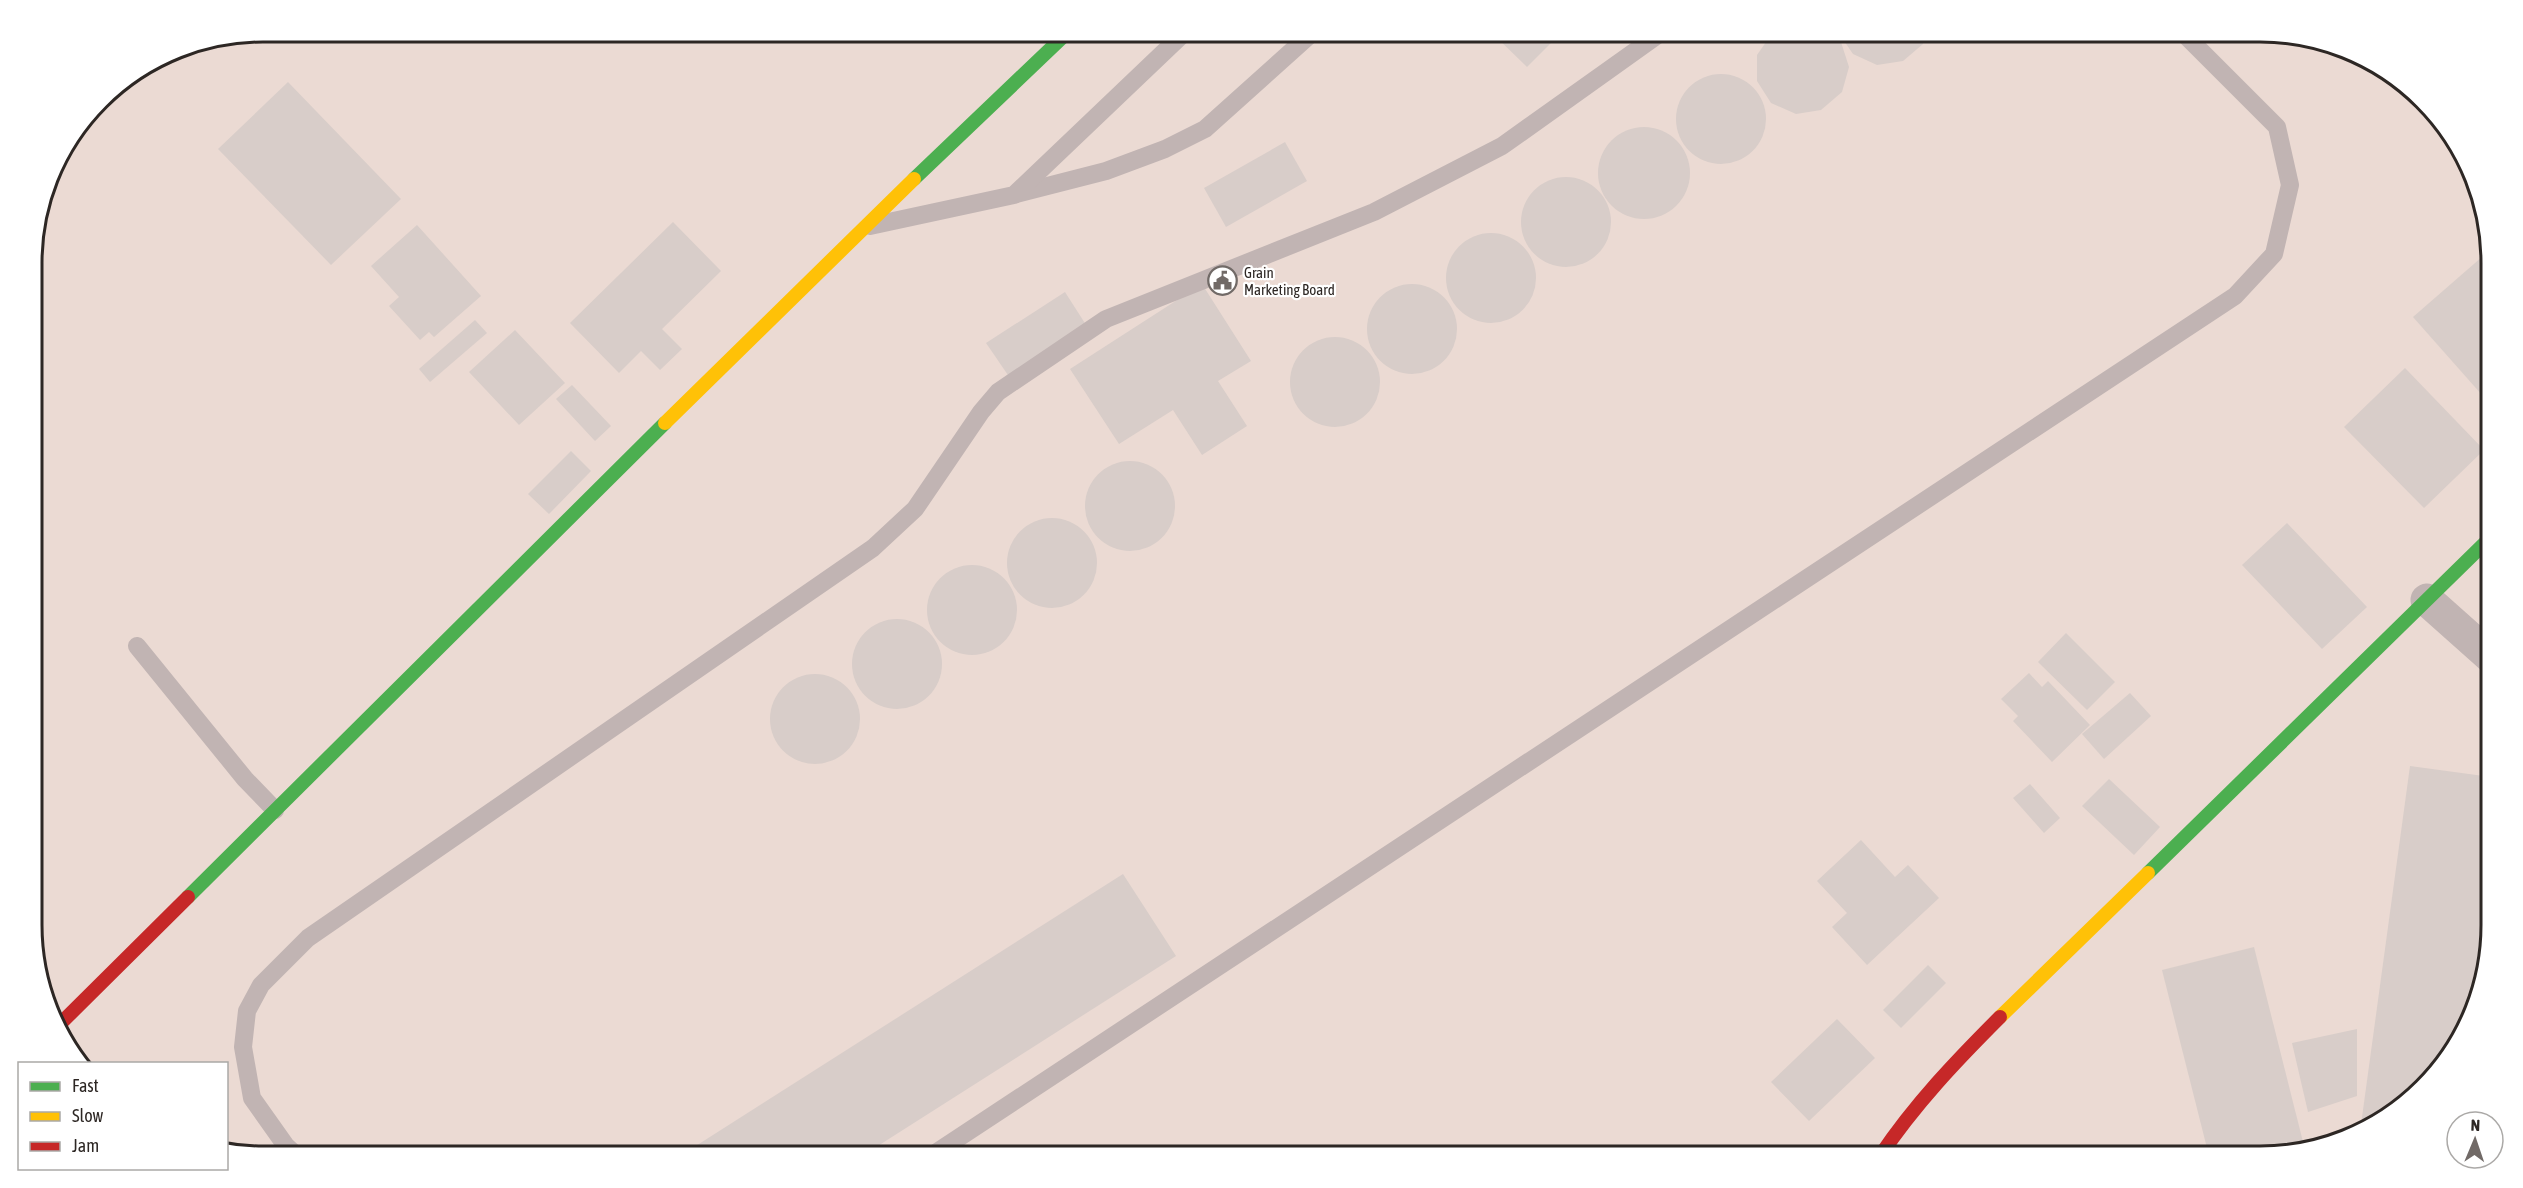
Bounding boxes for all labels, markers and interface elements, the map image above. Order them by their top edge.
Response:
place label: Grain Marketing Board [1244,264,1335,298]
public building icon: Grain Marketing Board [1207,265,1239,297]
legend [18,1062,228,1170]
text: Fast [72,1075,99,1096]
text: Slow [72,1105,103,1126]
north arrow [2445,1110,2505,1170]
text: N [2470,1116,2481,1134]
text: Jam [72,1135,99,1156]

